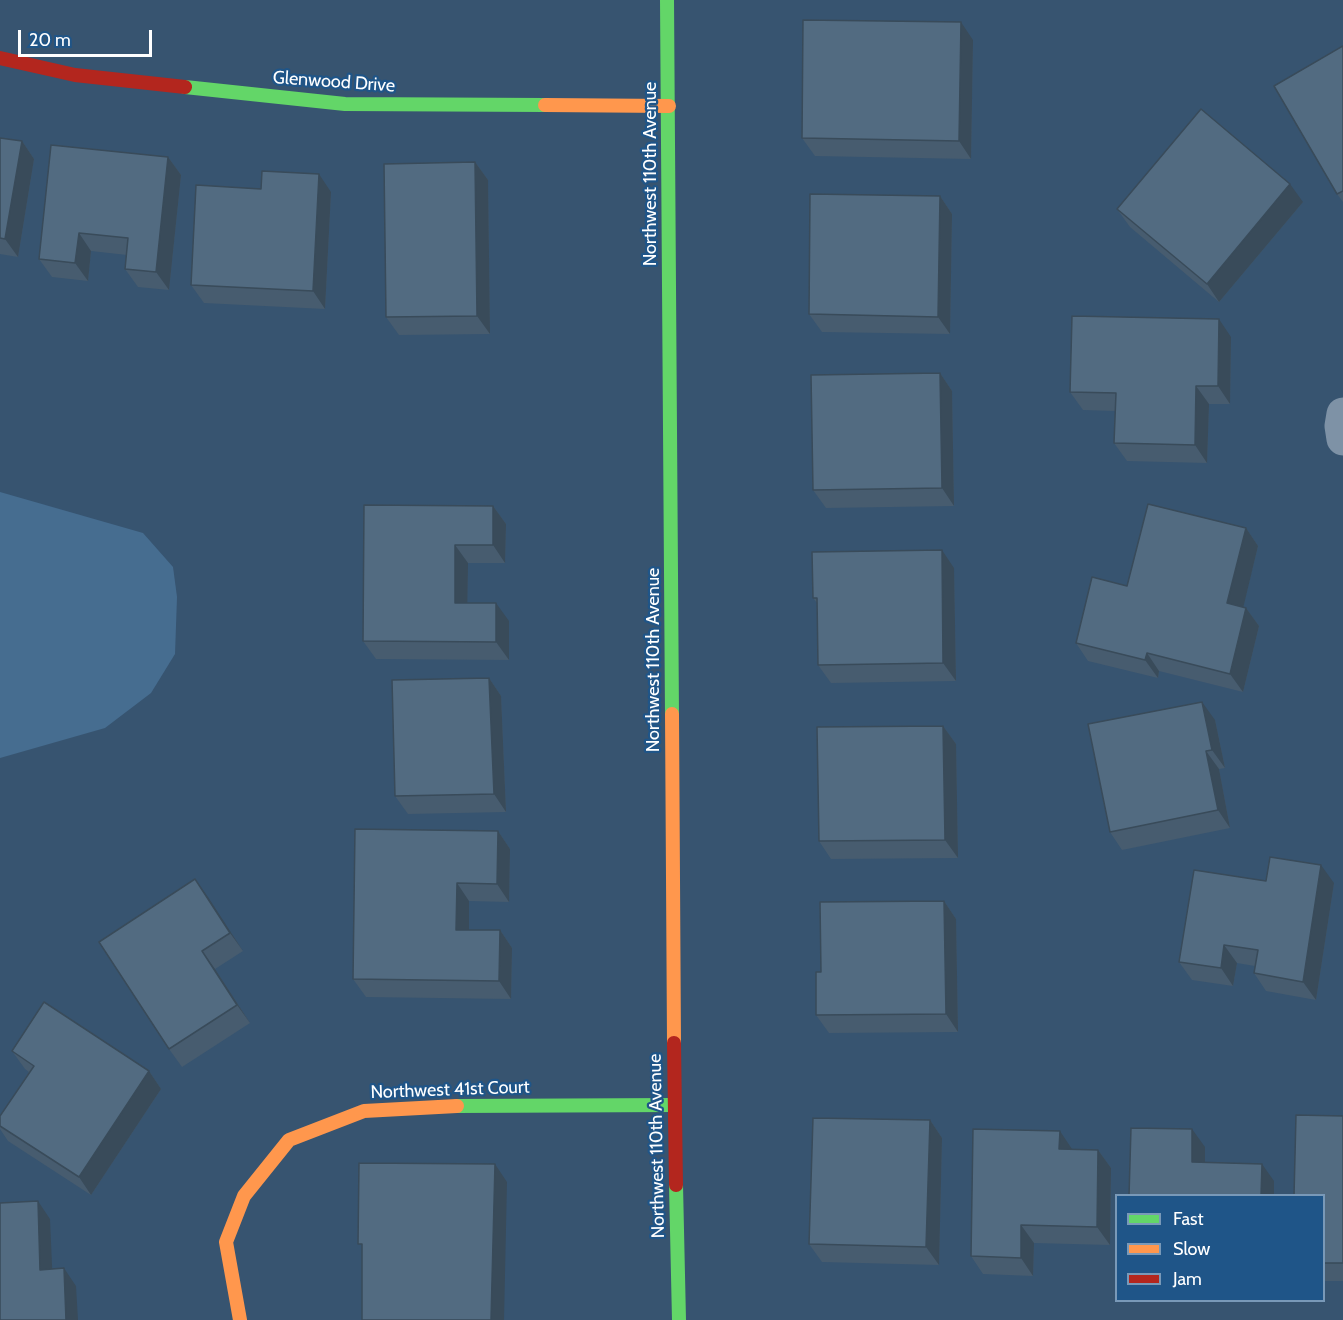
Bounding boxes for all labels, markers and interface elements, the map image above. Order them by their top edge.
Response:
scale bar [21,18,154,56]
text: 20 m [29,29,71,51]
street label: Glenwood Drive [272,67,396,97]
street label: Northwest 110th Avenue [640,82,662,266]
street label: Northwest 110th Avenue [643,568,665,752]
street label: Northwest 110th Avenue [645,1053,669,1239]
street label: Northwest 41st Court [370,1076,530,1104]
legend [1115,1194,1325,1302]
text: Fast [1173,1208,1204,1230]
text: Slow [1173,1238,1210,1260]
text: Jam [1173,1268,1202,1290]

